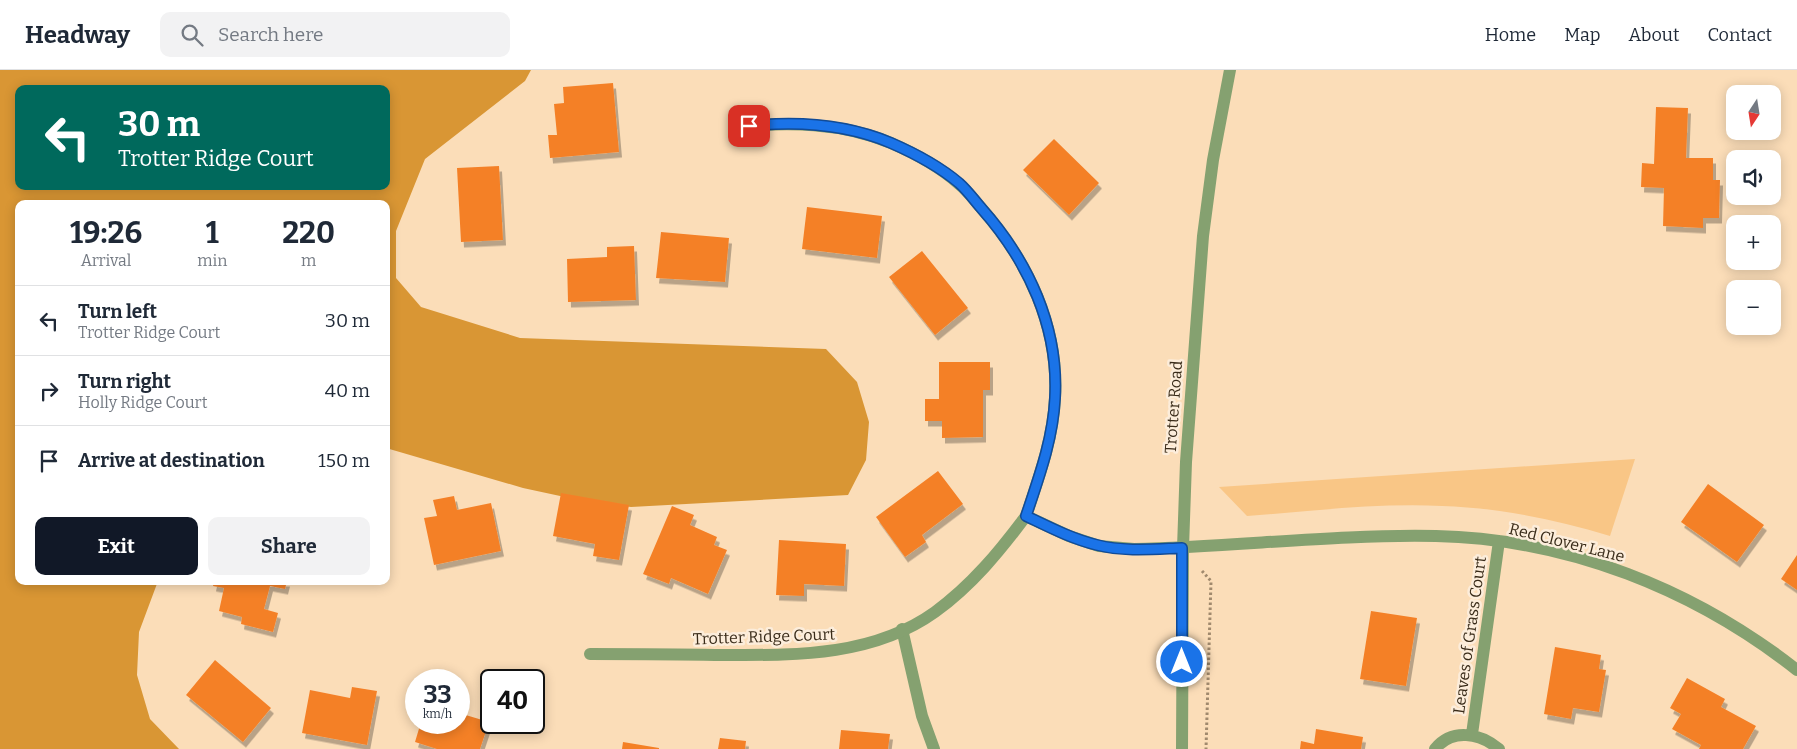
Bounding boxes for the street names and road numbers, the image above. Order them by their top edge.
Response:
street label: Trotter Road [1161,360,1186,454]
street label: Red Clover Lane [1507,519,1627,566]
street label: Leaves of Grass Court [1449,555,1490,715]
street label: Trotter Ridge Court [693,625,836,648]

